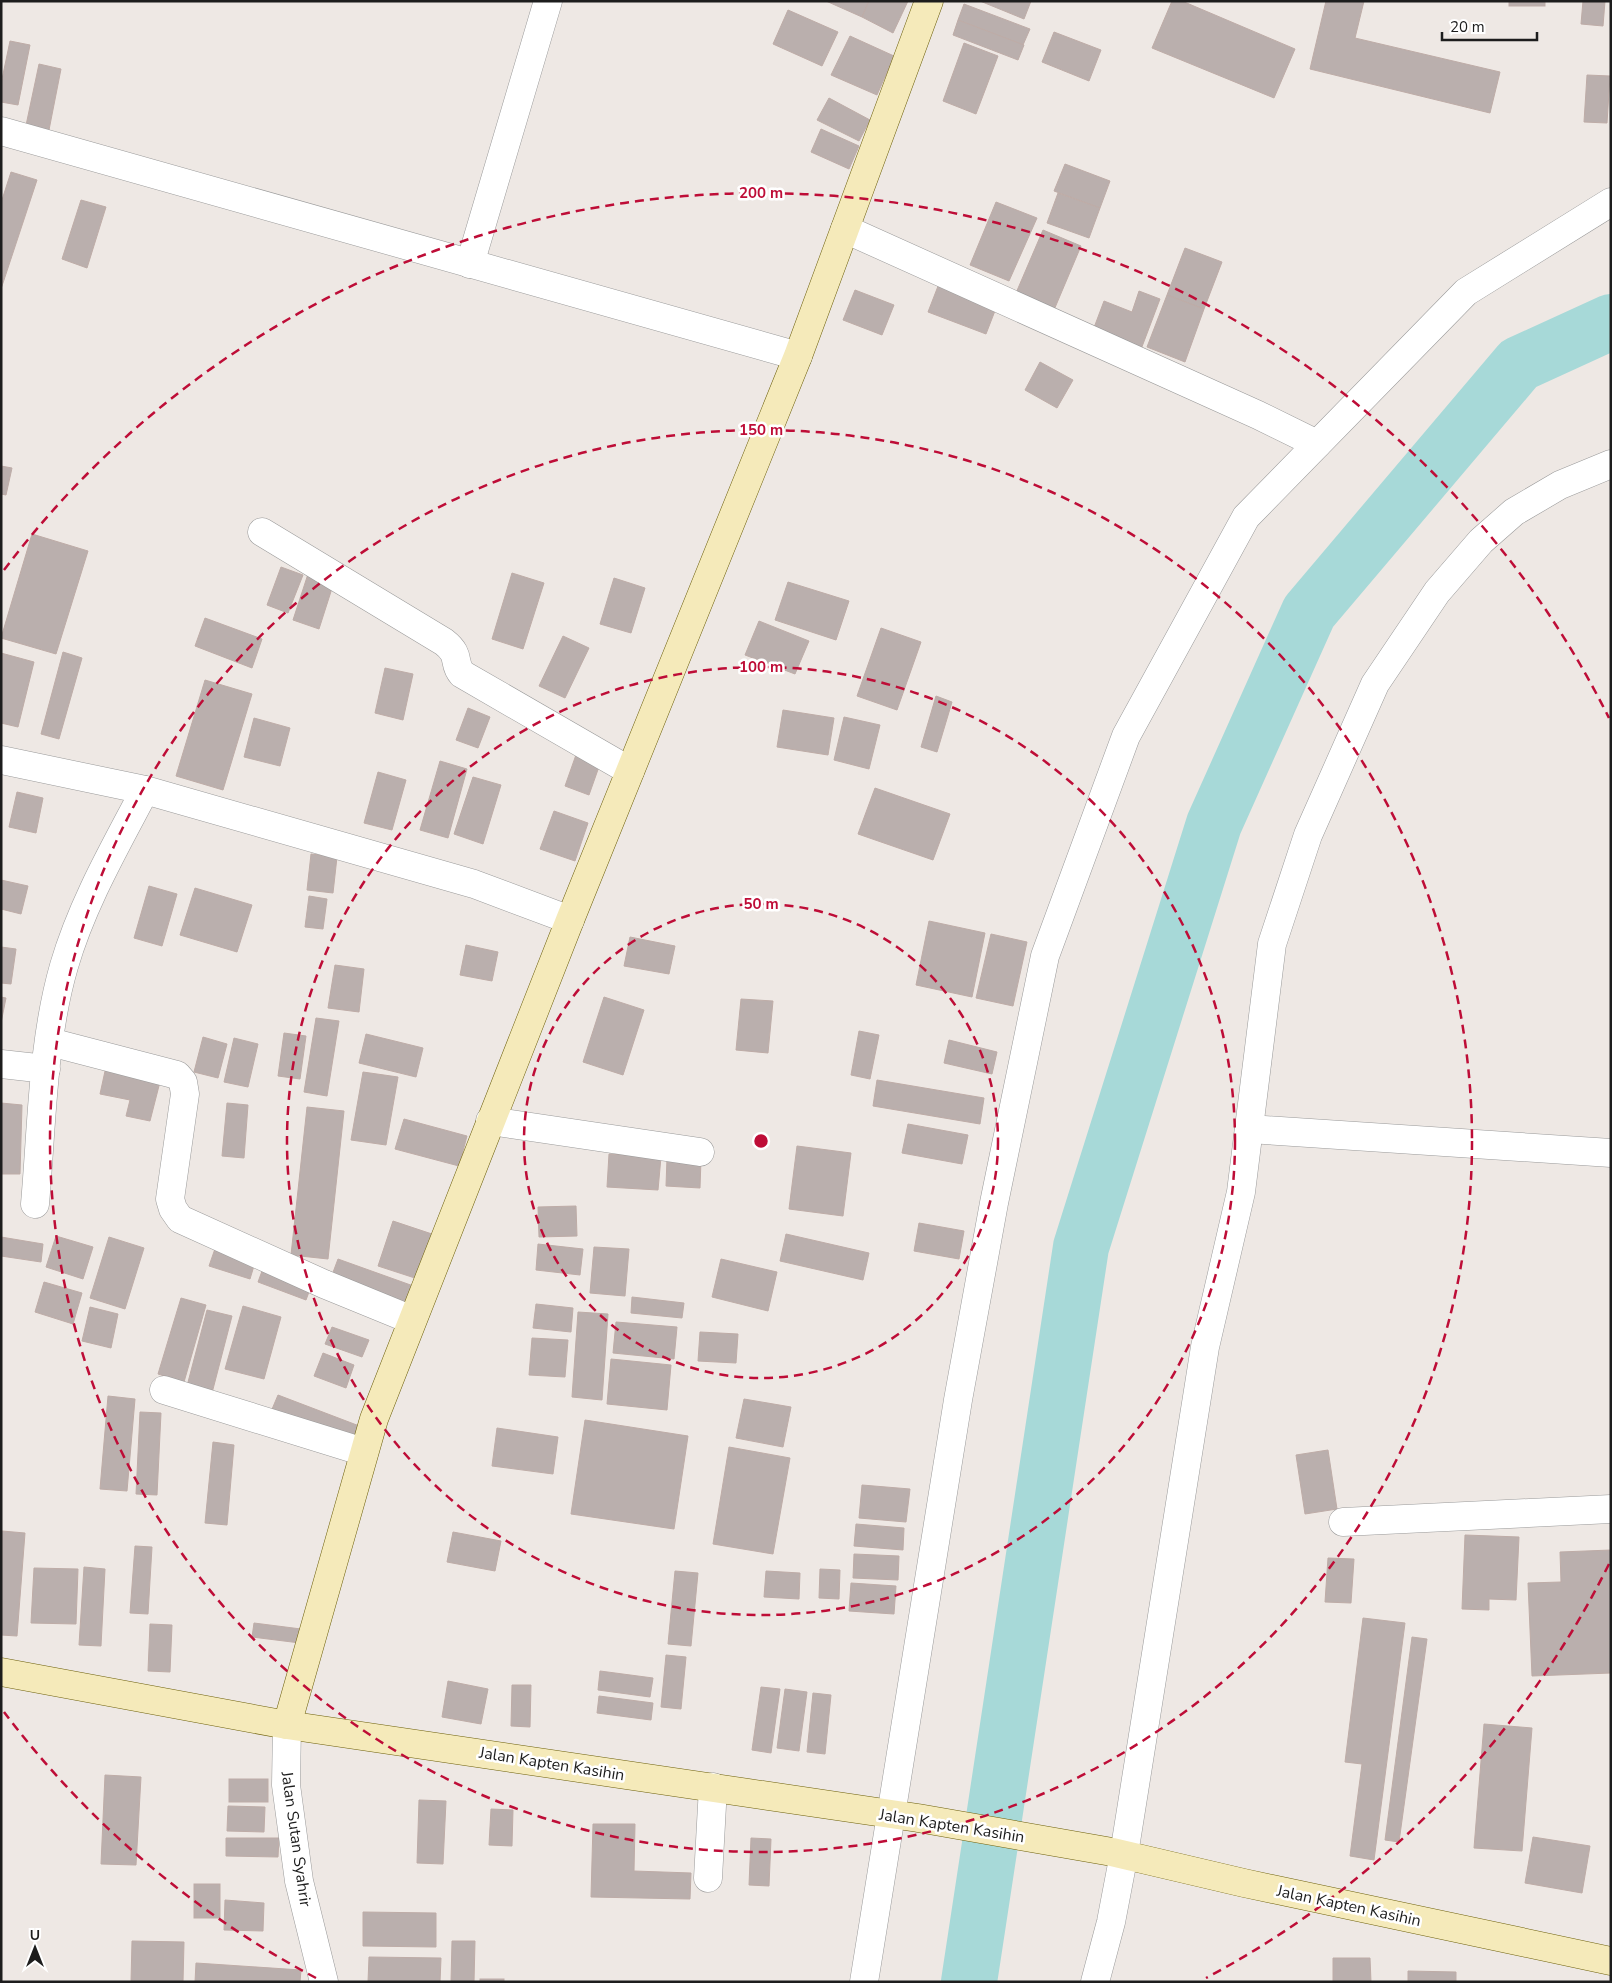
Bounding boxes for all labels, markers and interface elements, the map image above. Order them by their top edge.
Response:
scale bar [1442,10,1537,42]
text: 20 m [1450,17,1485,37]
text: 200 m [739,183,783,203]
text: 150 m [739,420,783,440]
text: 100 m [739,657,783,677]
text: 50 m [743,894,779,914]
centre of rings [752,1132,770,1150]
street label: Jalan Kapten Kasihin [477,1741,626,1786]
street label: Jalan Sutan Syahrir [275,1769,316,1909]
street label: Jalan Kapten Kasihin [877,1803,1026,1848]
street label: Jalan Kapten Kasihin [1274,1880,1423,1932]
north arrow [10,1923,60,1973]
text: U [30,1926,40,1945]

